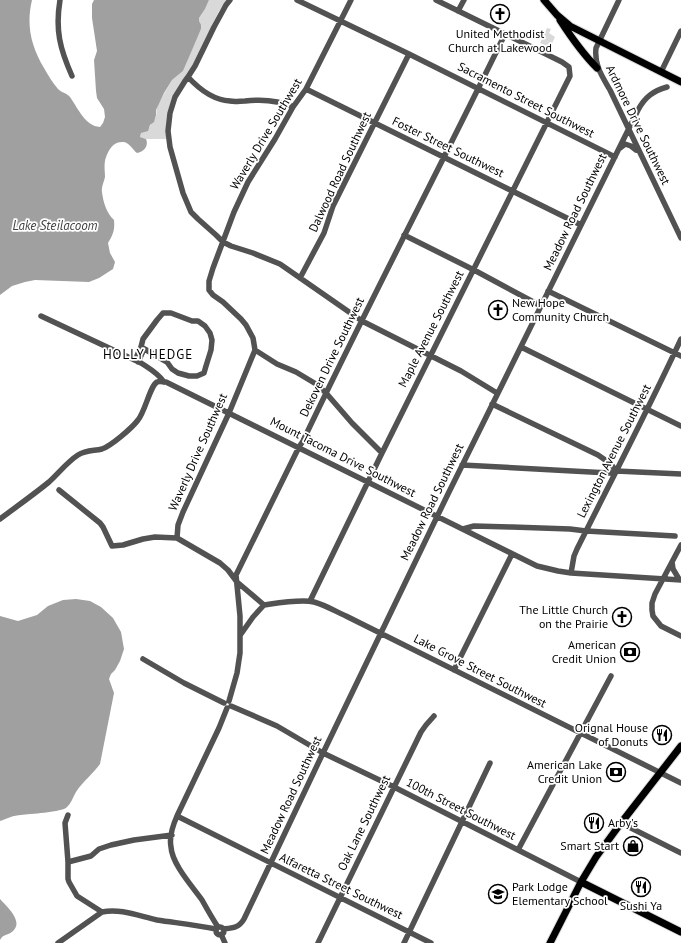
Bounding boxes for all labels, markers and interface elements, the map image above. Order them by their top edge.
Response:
church icon: United Methodist Church at Lakewood [489,3,511,25]
place label: United Methodist Church at Lakewood [448,26,552,55]
street label: Sacramento Street Southwest [455,59,597,141]
street label: Ardmore Drive Southwest [603,63,674,187]
street label: Waverly Drive Southwest [226,75,305,192]
street label: Dalwood Road Southwest [305,109,374,234]
street label: Foster Street Southwest [390,113,507,180]
street label: Meadow Road Southwest [540,151,609,273]
water label: Lake Steilacoom [12,217,98,234]
street label: Maple Avenue Southwest [395,268,466,390]
street label: Dekoven Drive Southwest [296,295,367,419]
place label: New Hope Community Church [512,295,609,324]
church icon: New Hope Community Church [487,299,509,321]
district label: HOLLY HEDGE [103,346,193,363]
street label: Lexington Avenue Southwest [573,381,654,520]
street label: Waverly Drive Southwest [165,391,230,513]
street label: Mount Tacoma Drive Southwest [268,413,419,500]
street label: Meadow Road Southwest [397,441,466,563]
place label: The Little Church on the Prairie [519,602,608,631]
church icon: The Little Church on the Prairie [611,606,633,628]
street label: Lake Grove Street Southwest [411,630,549,711]
place label: American Credit Union [552,637,616,666]
bank icon: American Credit Union [619,641,641,663]
place label: Orignal House of Donuts [575,720,648,749]
restaurant icon: Orignal House of Donuts [651,724,673,746]
street label: Meadow Road Southwest [257,733,324,856]
place label: American Lake Credit Union [527,757,602,786]
bank icon: American Lake Credit Union [605,761,627,783]
street label: Oak Lane Southwest [334,773,393,873]
street label: 100th Street Southwest [404,774,519,843]
restaurant icon: Arby's [583,812,605,834]
place label: Arby's [608,815,638,830]
shop icon: Smart Start [622,835,644,857]
place label: Smart Start [560,838,619,853]
street label: Alfaretta Street Southwest [277,849,405,922]
restaurant icon: Sushi Ya [630,876,652,898]
place label: Park Lodge Elementary School [512,879,608,908]
school or university icon: Park Lodge Elementary School [487,883,509,905]
place label: Sushi Ya [620,898,662,913]

